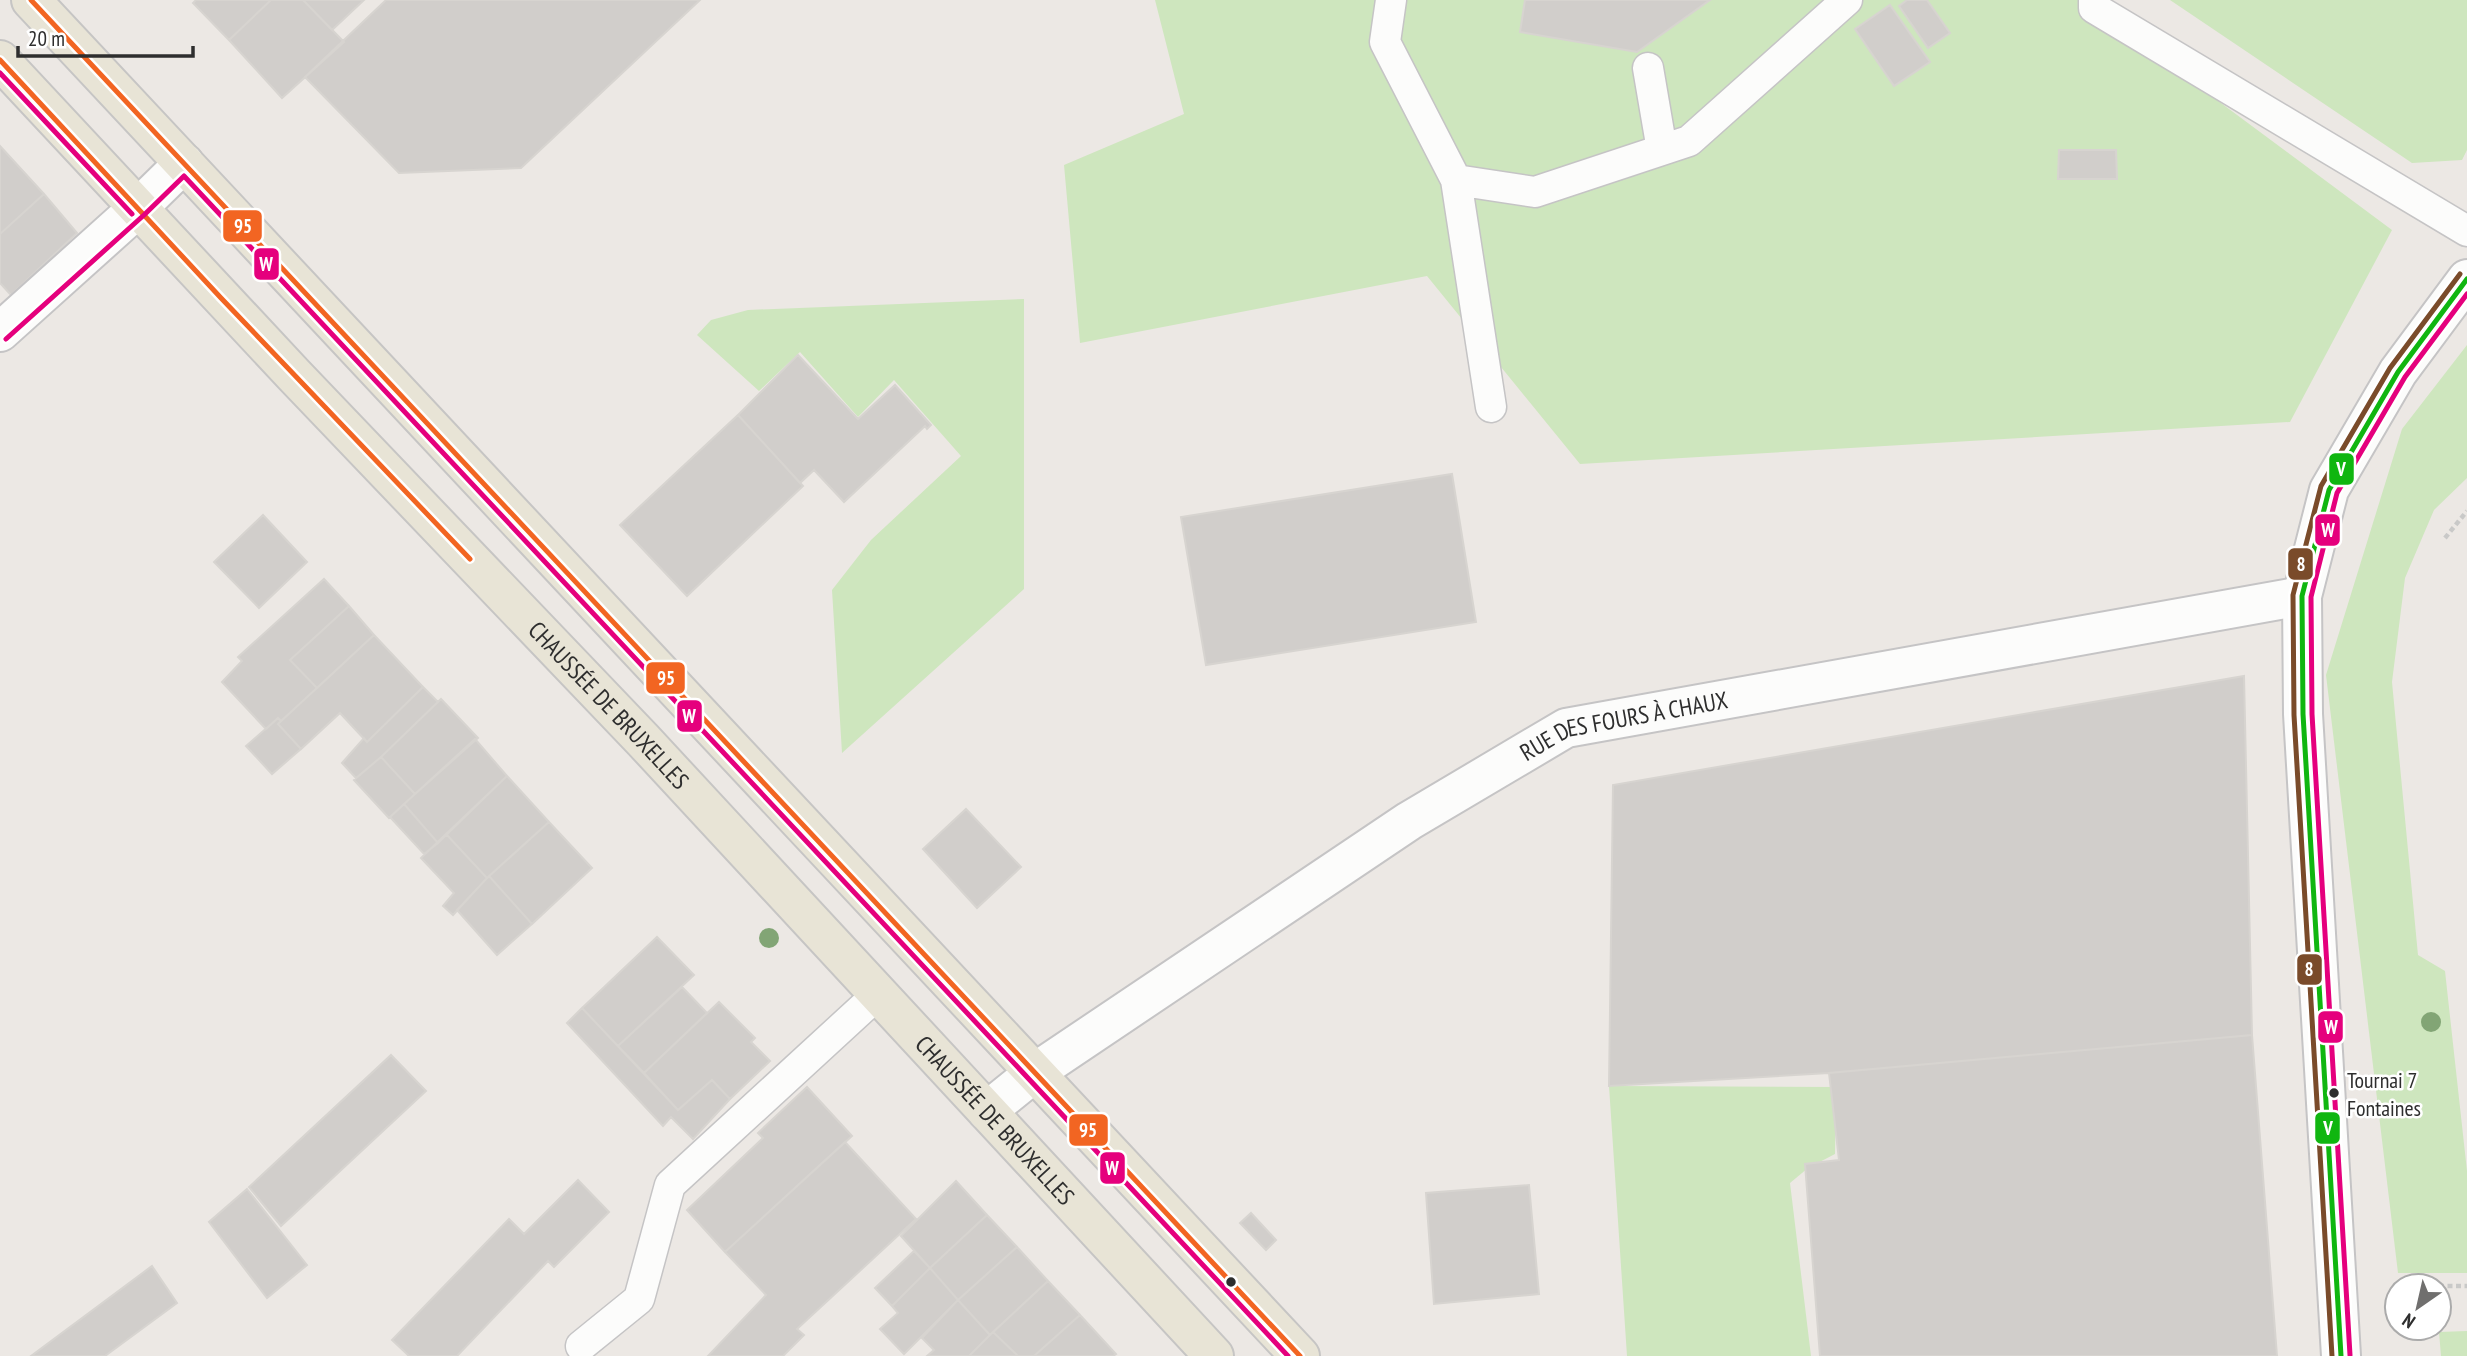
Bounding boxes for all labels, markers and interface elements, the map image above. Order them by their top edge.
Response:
scale bar [18,14,192,58]
text: 20 m [28,25,65,52]
line badge: 95 [222,209,263,243]
text: 95 [234,214,252,238]
line badge: W [253,247,280,281]
text: W [258,252,273,276]
line badge: V [2328,452,2355,486]
text: V [2335,457,2346,481]
line badge: W [2314,513,2341,547]
text: W [2320,518,2335,542]
line badge: 8 [2287,547,2314,581]
text: 8 [2296,552,2306,576]
street label: CHAUSSÉE DE BRUXELLES [522,614,696,795]
line badge: 95 [645,661,686,695]
text: 95 [657,666,675,690]
street label: RUE DES FOURS À CHAUX [1514,684,1730,767]
line badge: W [676,699,703,733]
text: W [681,704,696,728]
line badge: 8 [2296,953,2323,986]
text: 8 [2304,957,2314,981]
line badge: W [2317,1010,2344,1044]
text: W [2323,1015,2338,1039]
street label: CHAUSSÉE DE BRUXELLES [909,1029,1081,1211]
place label: Tournai 7 Fontaines [2347,1066,2421,1122]
marker: Tournai 7 Fontaines [2327,1086,2341,1100]
line badge: V [2314,1111,2341,1145]
line badge: 95 [1068,1113,1109,1147]
text: V [2322,1116,2333,1140]
text: 95 [1079,1118,1097,1142]
line badge: W [1099,1151,1126,1185]
text: W [1104,1156,1119,1180]
north arrow [2383,1272,2453,1342]
unlabelled marker [1224,1275,1238,1289]
text: N [2398,1308,2419,1334]

